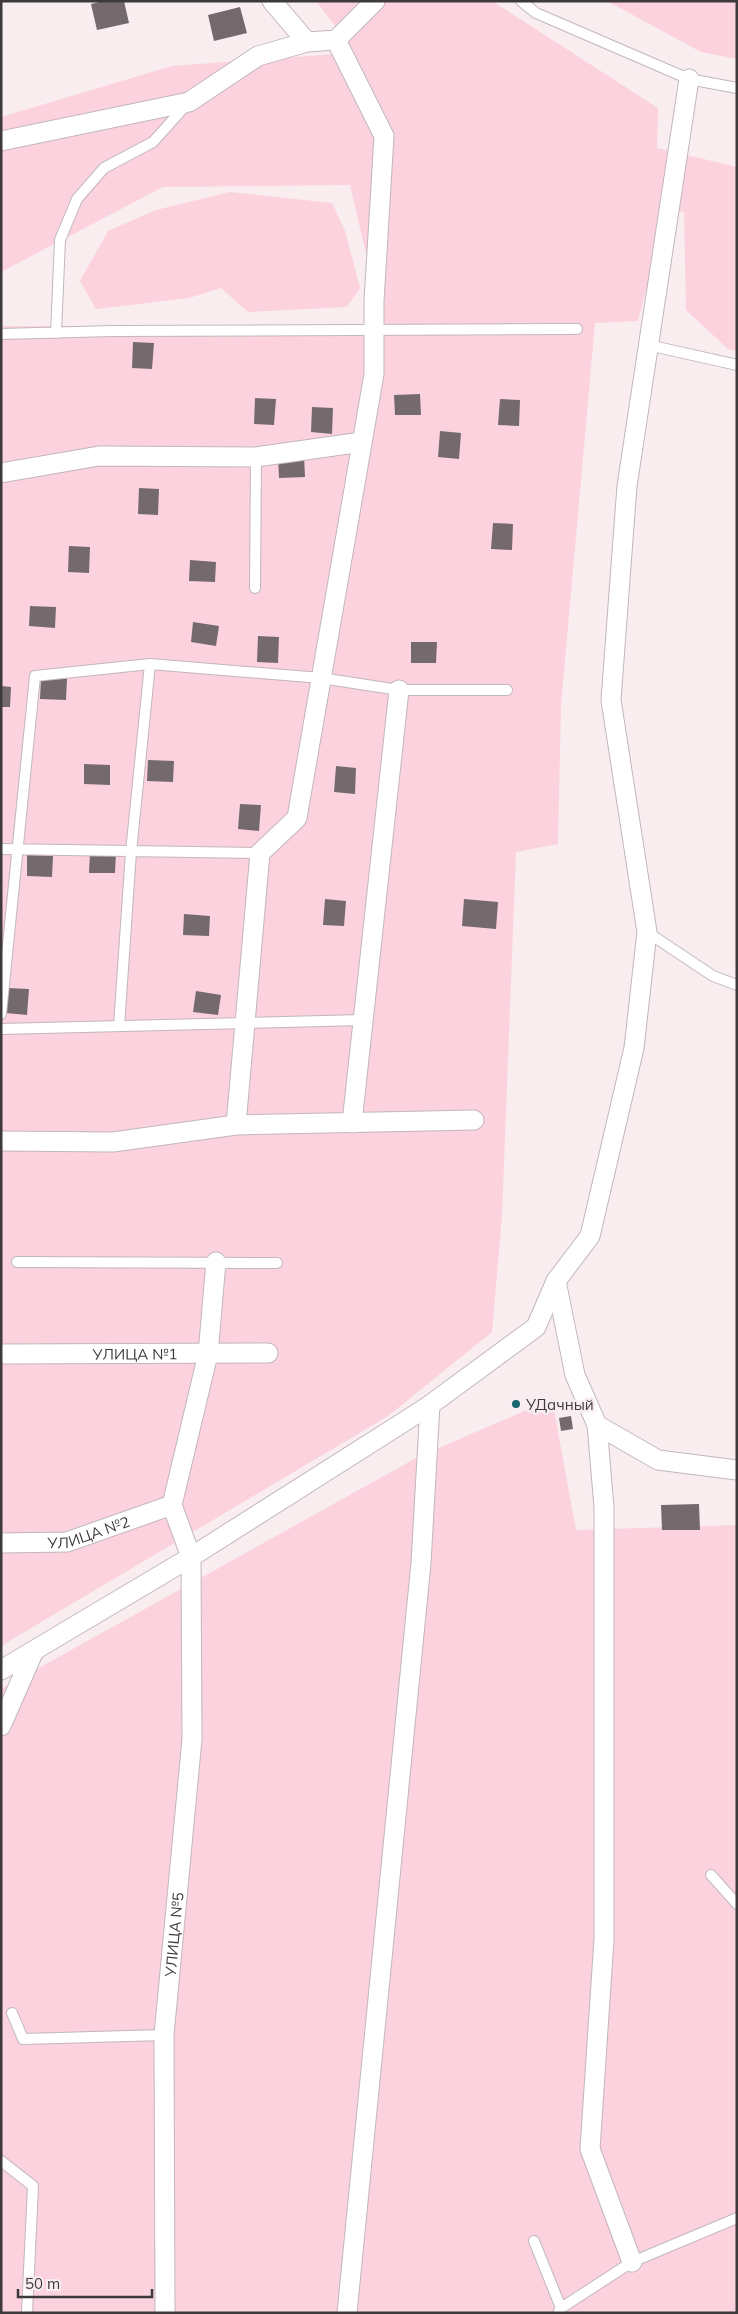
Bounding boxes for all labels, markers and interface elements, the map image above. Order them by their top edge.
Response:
street label: УЛИЦА №1 [91,1344,178,1363]
place label: УДачный [525,1395,594,1414]
marker: УДачный [510,1398,522,1410]
street label: УЛИЦА №2 [46,1511,132,1552]
street label: УЛИЦА №5 [160,1891,187,1979]
scale bar [18,2266,151,2298]
text: 50 m [25,2274,60,2293]

